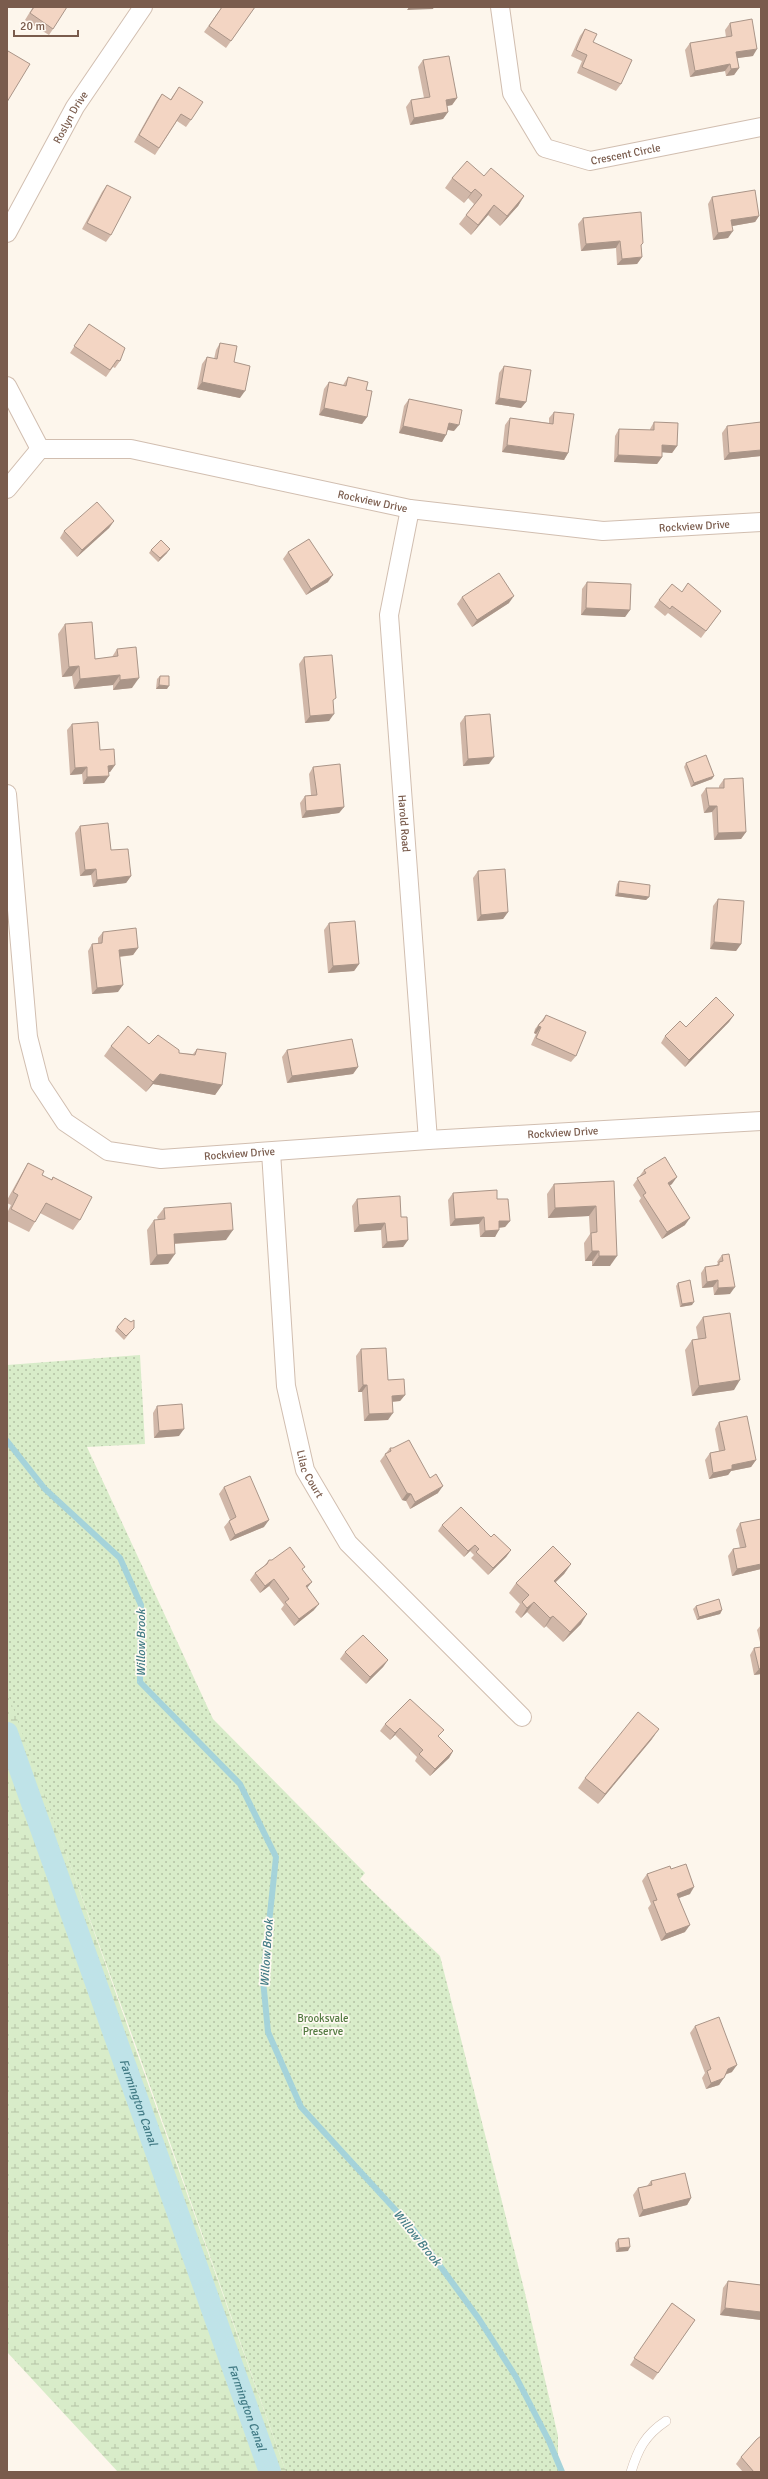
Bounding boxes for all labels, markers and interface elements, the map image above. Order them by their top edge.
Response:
scale bar [14,12,78,38]
text: 20 m [20,19,45,34]
street label: Roslyn Drive [50,88,91,146]
street label: Crescent Circle [589,141,662,167]
street label: Rockview Drive [336,487,409,515]
street label: Rockview Drive [658,517,730,534]
street label: Harold Road [396,794,413,853]
street label: Rockview Drive [527,1124,599,1141]
street label: Rockview Drive [203,1144,275,1162]
street label: Lilac Court [294,1449,326,1500]
water label: Willow Brook [134,1608,149,1677]
water label: Willow Brook [257,1918,277,1987]
park label: Brooksvale Preserve [297,2012,349,2038]
water label: Farmington Canal [116,2057,161,2149]
water label: Willow Brook [390,2207,445,2270]
water label: Farmington Canal [225,2362,270,2454]

